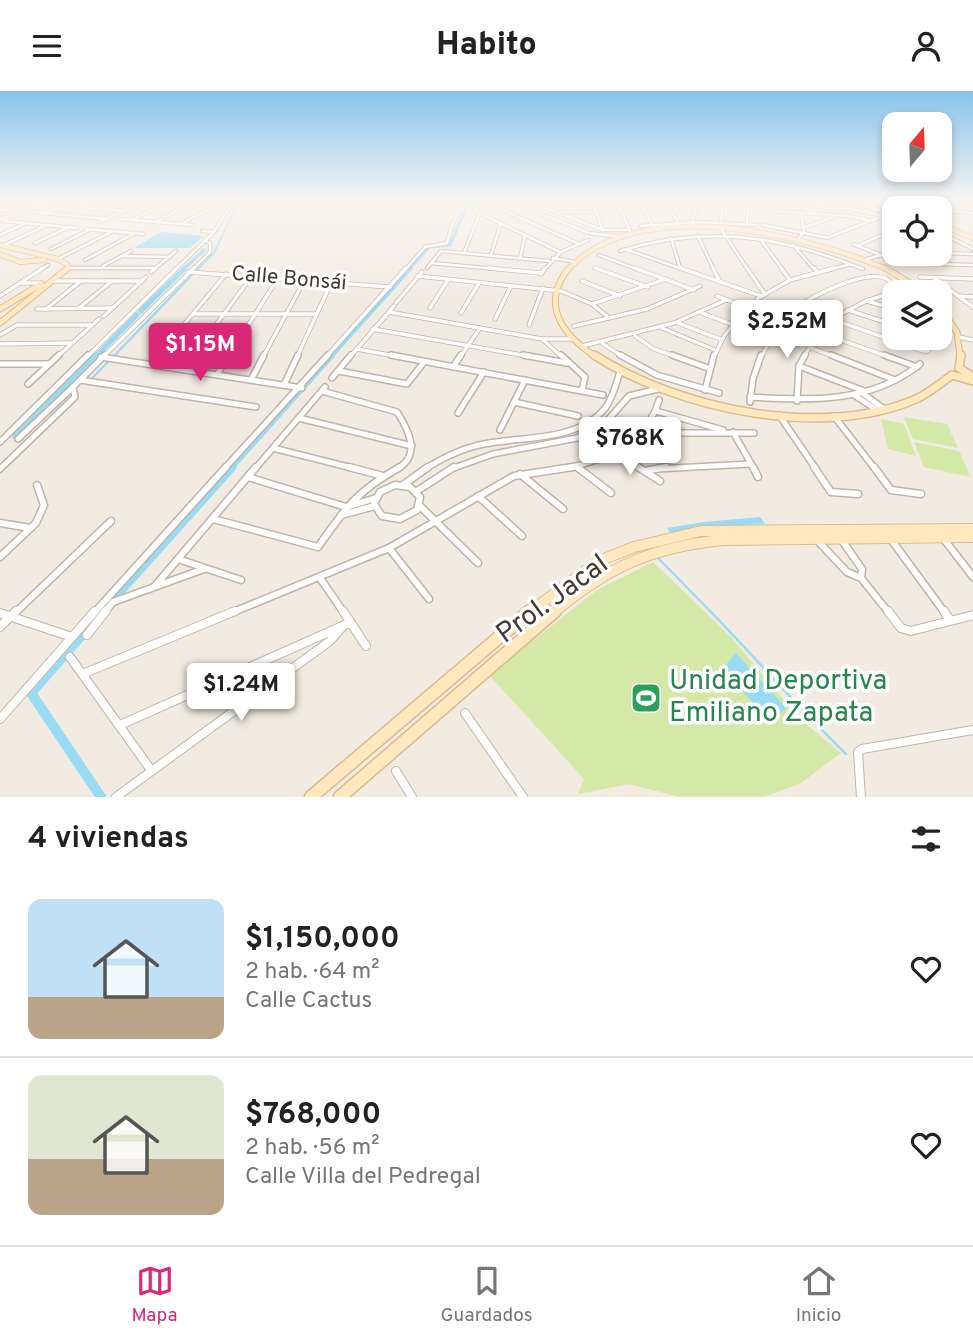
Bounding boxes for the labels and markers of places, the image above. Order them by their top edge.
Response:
pin: $2.52M [730,301,844,360]
pin: $1.15M [143,323,257,383]
pin: $768K [581,417,679,477]
pin: $1.24M [184,663,298,723]
place label: Unidad Deportiva Emiliano Zapata [669,664,887,732]
sports icon: Unidad Deportiva Emiliano Zapata [629,681,663,715]

